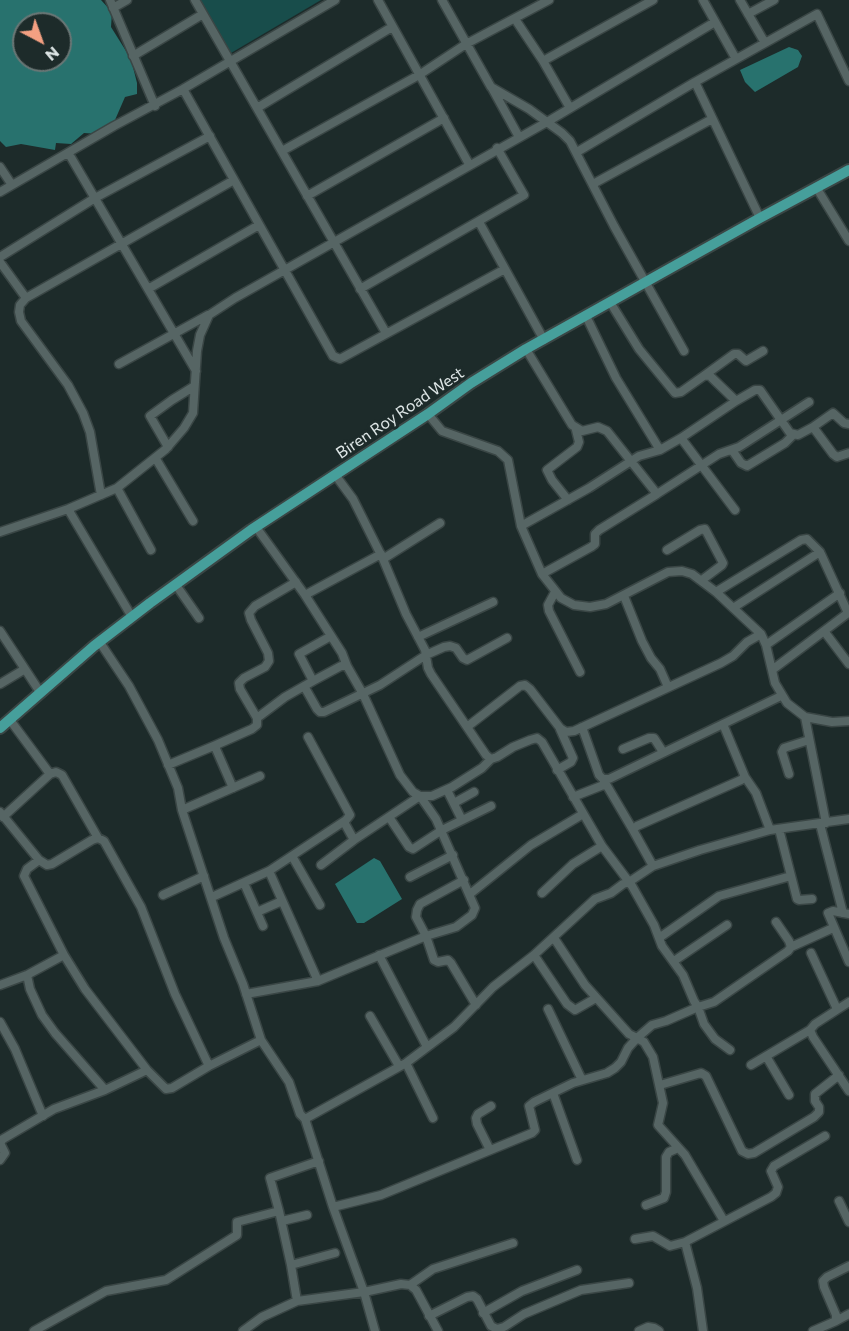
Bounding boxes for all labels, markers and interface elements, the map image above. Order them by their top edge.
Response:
north arrow [12,12,72,72]
text: N [42,43,64,66]
street label: Biren Roy Road West [332,363,468,463]

